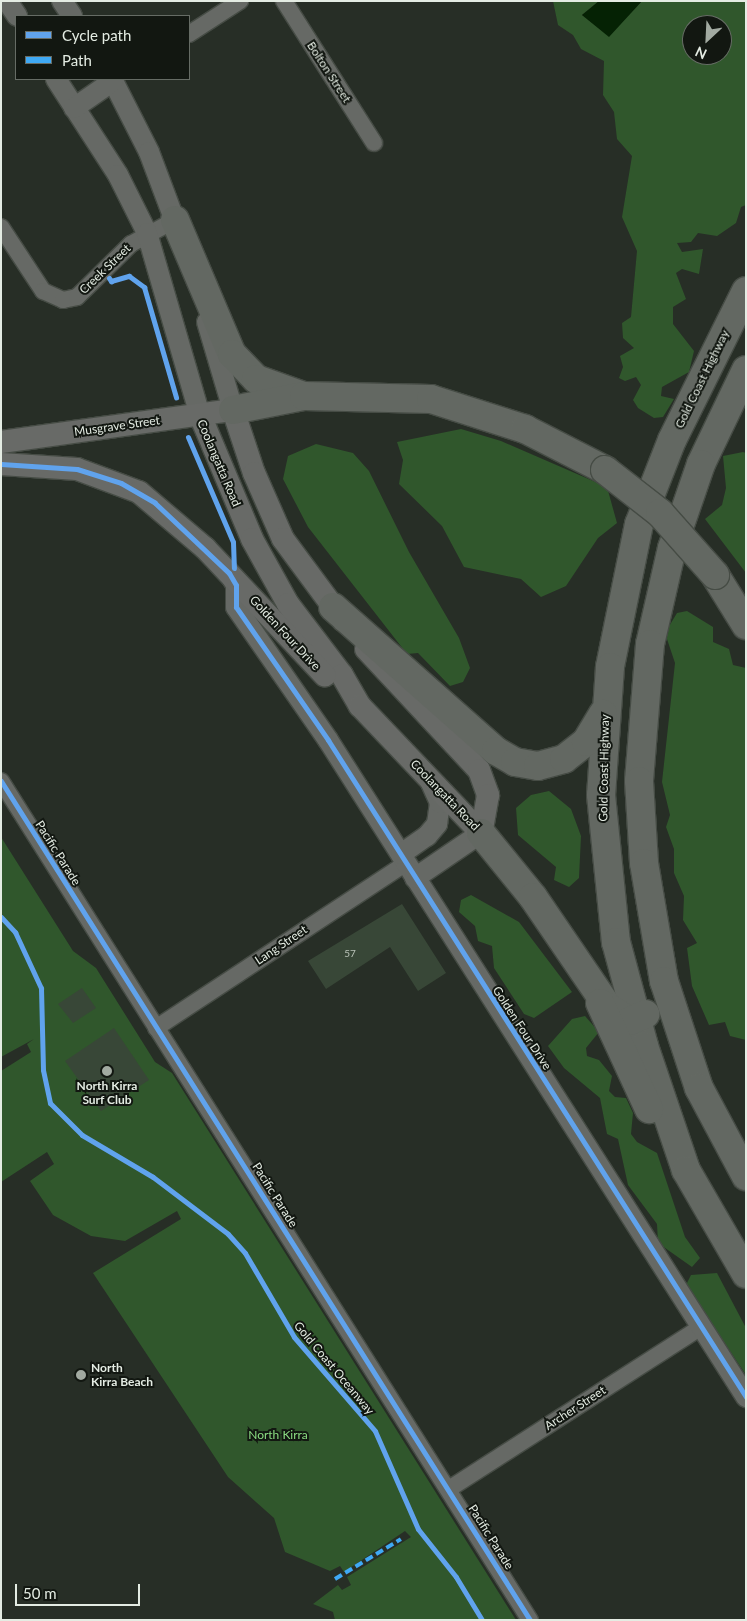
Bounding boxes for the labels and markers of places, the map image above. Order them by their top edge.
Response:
marker: North Kirra Surf Club [101,1065,113,1077]
place label: North Kirra Surf Club [77,1079,137,1107]
place label: North Kirra Beach [91,1361,153,1389]
marker: North Kirra Beach [75,1369,87,1381]

